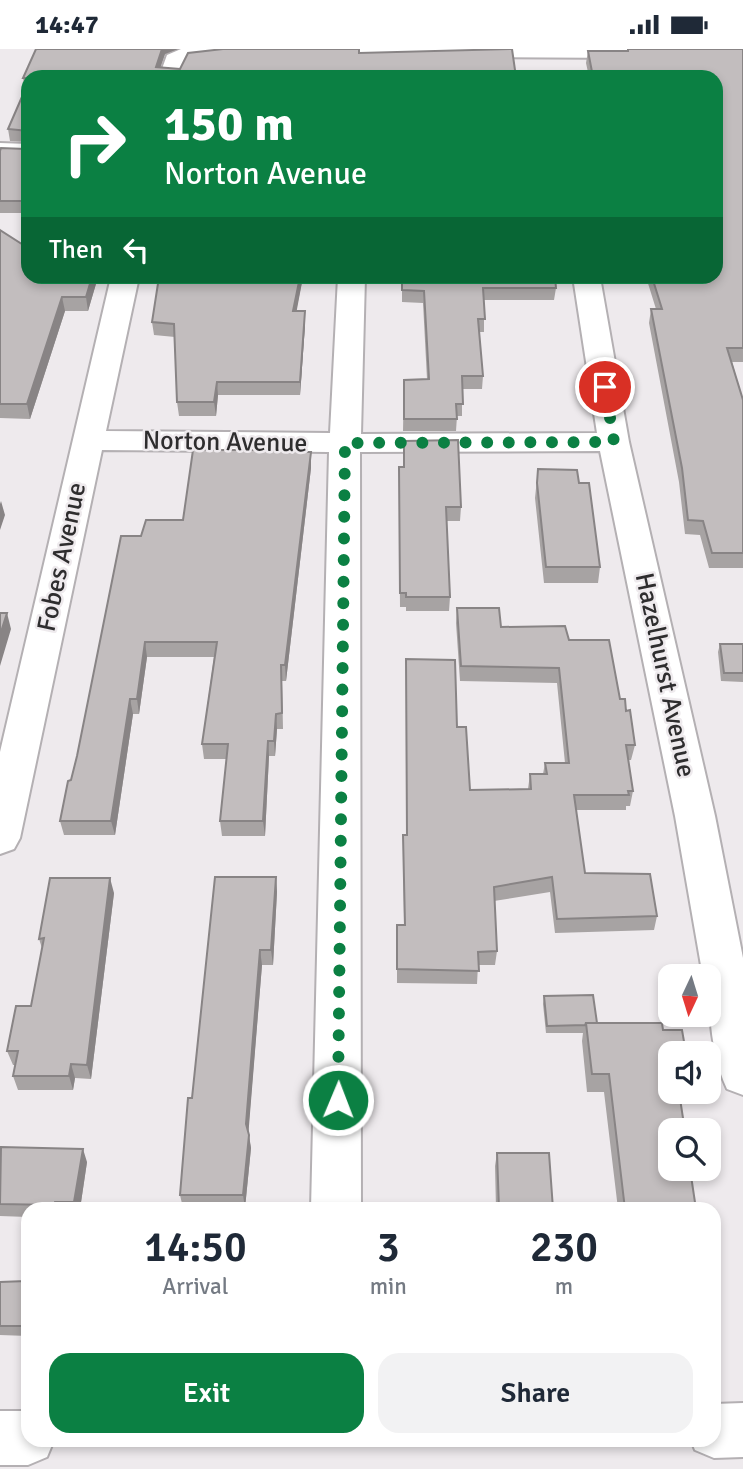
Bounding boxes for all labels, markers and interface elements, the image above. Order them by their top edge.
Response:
text: 14:47 [35,9,99,41]
text: 150 m [164,94,294,154]
icon: right [49,98,140,189]
text: Norton Avenue [164,154,367,193]
icon: left [117,231,155,269]
text: Then [49,234,103,266]
pin [575,357,635,417]
icon: arrive [586,368,624,406]
street label: Norton Avenue [142,425,308,459]
street label: Fobes Avenue [31,480,93,634]
street label: Hazelhurst Avenue [628,570,702,780]
north arrow [658,964,721,1027]
map controls [658,964,721,1181]
button: sound [658,1041,721,1104]
position arrow [301,1063,375,1137]
button: search [658,1118,721,1181]
text: 14:50 [144,1222,247,1273]
text: 3 [377,1222,400,1273]
text: 230 [530,1222,598,1273]
text: Arrival [162,1272,228,1301]
text: min [370,1272,407,1301]
text: m [555,1272,573,1301]
button: Exit [49,1353,364,1433]
button: Share [378,1353,693,1433]

